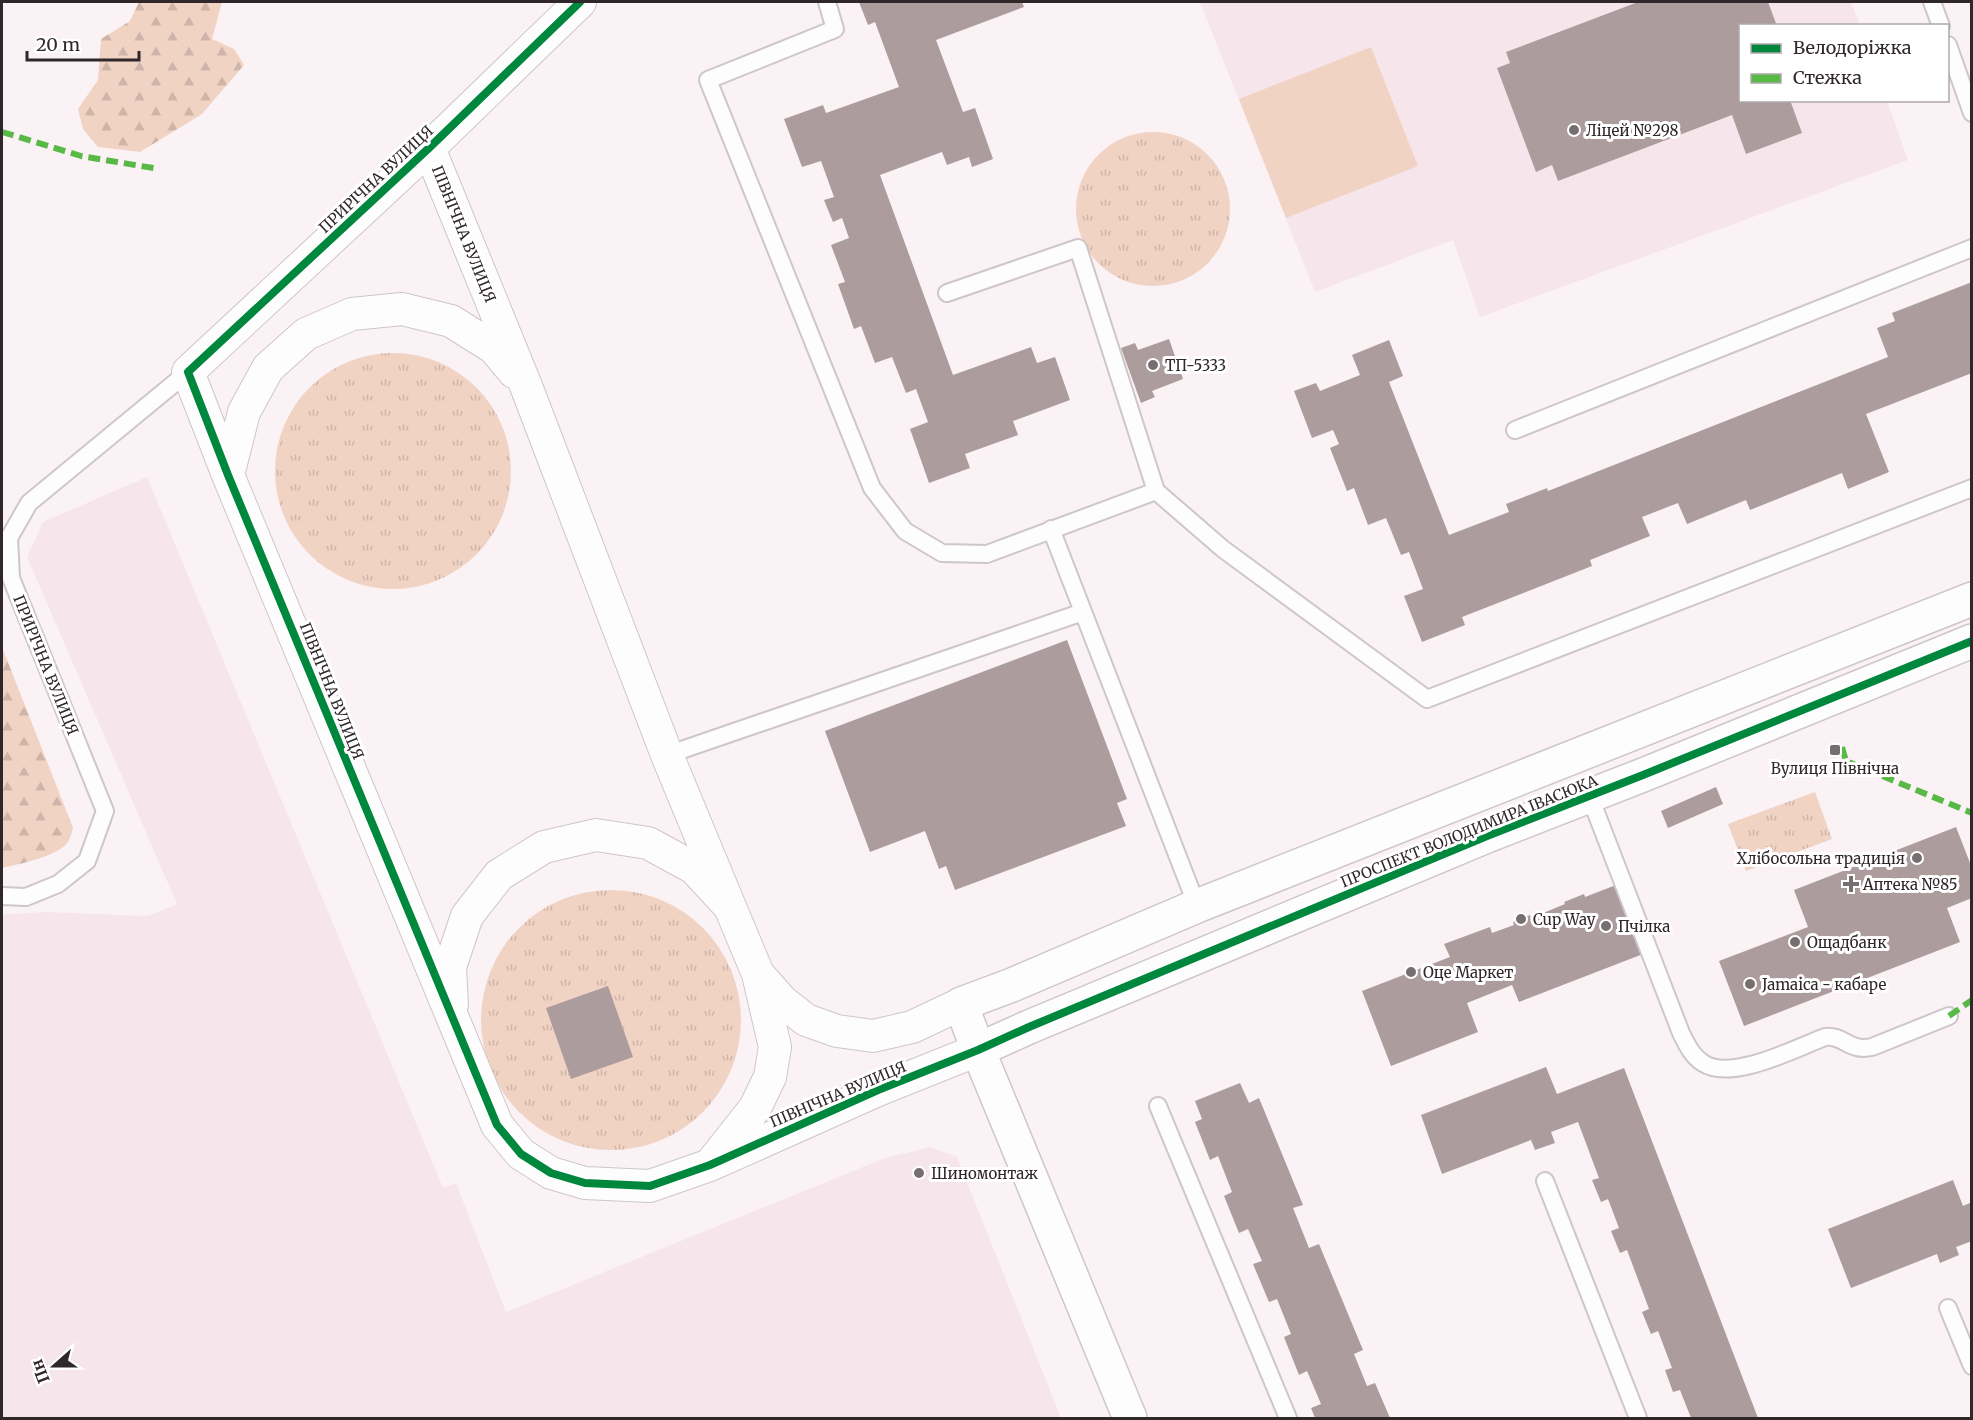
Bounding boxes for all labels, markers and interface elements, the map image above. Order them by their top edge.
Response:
scale bar [27,24,140,62]
legend [1739,24,1949,102]
text: 20 m [36,33,80,56]
text: Велодоріжка [1793,36,1912,59]
text: Стежка [1793,66,1862,89]
street label: ПРИРІЧНА ВУЛИЦЯ [315,121,437,237]
place label: Ліцей №298 [1586,121,1679,140]
marker: Ліцей №298 [1567,123,1581,137]
street label: ПІВНІЧНА ВУЛИЦЯ [428,163,500,306]
place label: ТП-5333 [1165,356,1226,375]
marker: ТП-5333 [1146,358,1160,372]
street label: ПРИРІЧНА ВУЛИЦЯ [9,592,83,738]
street label: ПІВНІЧНА ВУЛИЦЯ [296,620,368,763]
marker: Вулиця Північна [1828,743,1842,757]
place label: Вулиця Північна [1771,759,1899,778]
street label: ПРОСПЕКТ ВОЛОДИМИРА ІВАСЮКА [1338,770,1601,891]
place label: Хлібосольна традиція [1736,849,1905,868]
marker: Хлібосольна традиція [1910,851,1924,865]
place label: Аптека №85 [1862,875,1957,894]
marker: Аптека №85 [1844,877,1858,891]
place label: Cup Way [1533,910,1596,929]
marker: Cup Way [1514,912,1528,926]
place label: Пчілка [1618,917,1670,936]
marker: Пчілка [1599,919,1613,933]
place label: Ощадбанк [1807,933,1887,952]
marker: Ощадбанк [1788,935,1802,949]
place label: Оце Маркет [1423,963,1513,982]
marker: Оце Маркет [1404,965,1418,979]
place label: Jamaica - кабаре [1761,975,1886,994]
marker: Jamaica - кабаре [1743,977,1757,991]
street label: ПІВНІЧНА ВУЛИЦЯ [767,1057,909,1131]
place label: Шиномонтаж [931,1164,1038,1183]
marker: Шиномонтаж [912,1166,926,1180]
north arrow [24,1336,84,1396]
text: Пн [26,1357,54,1386]

